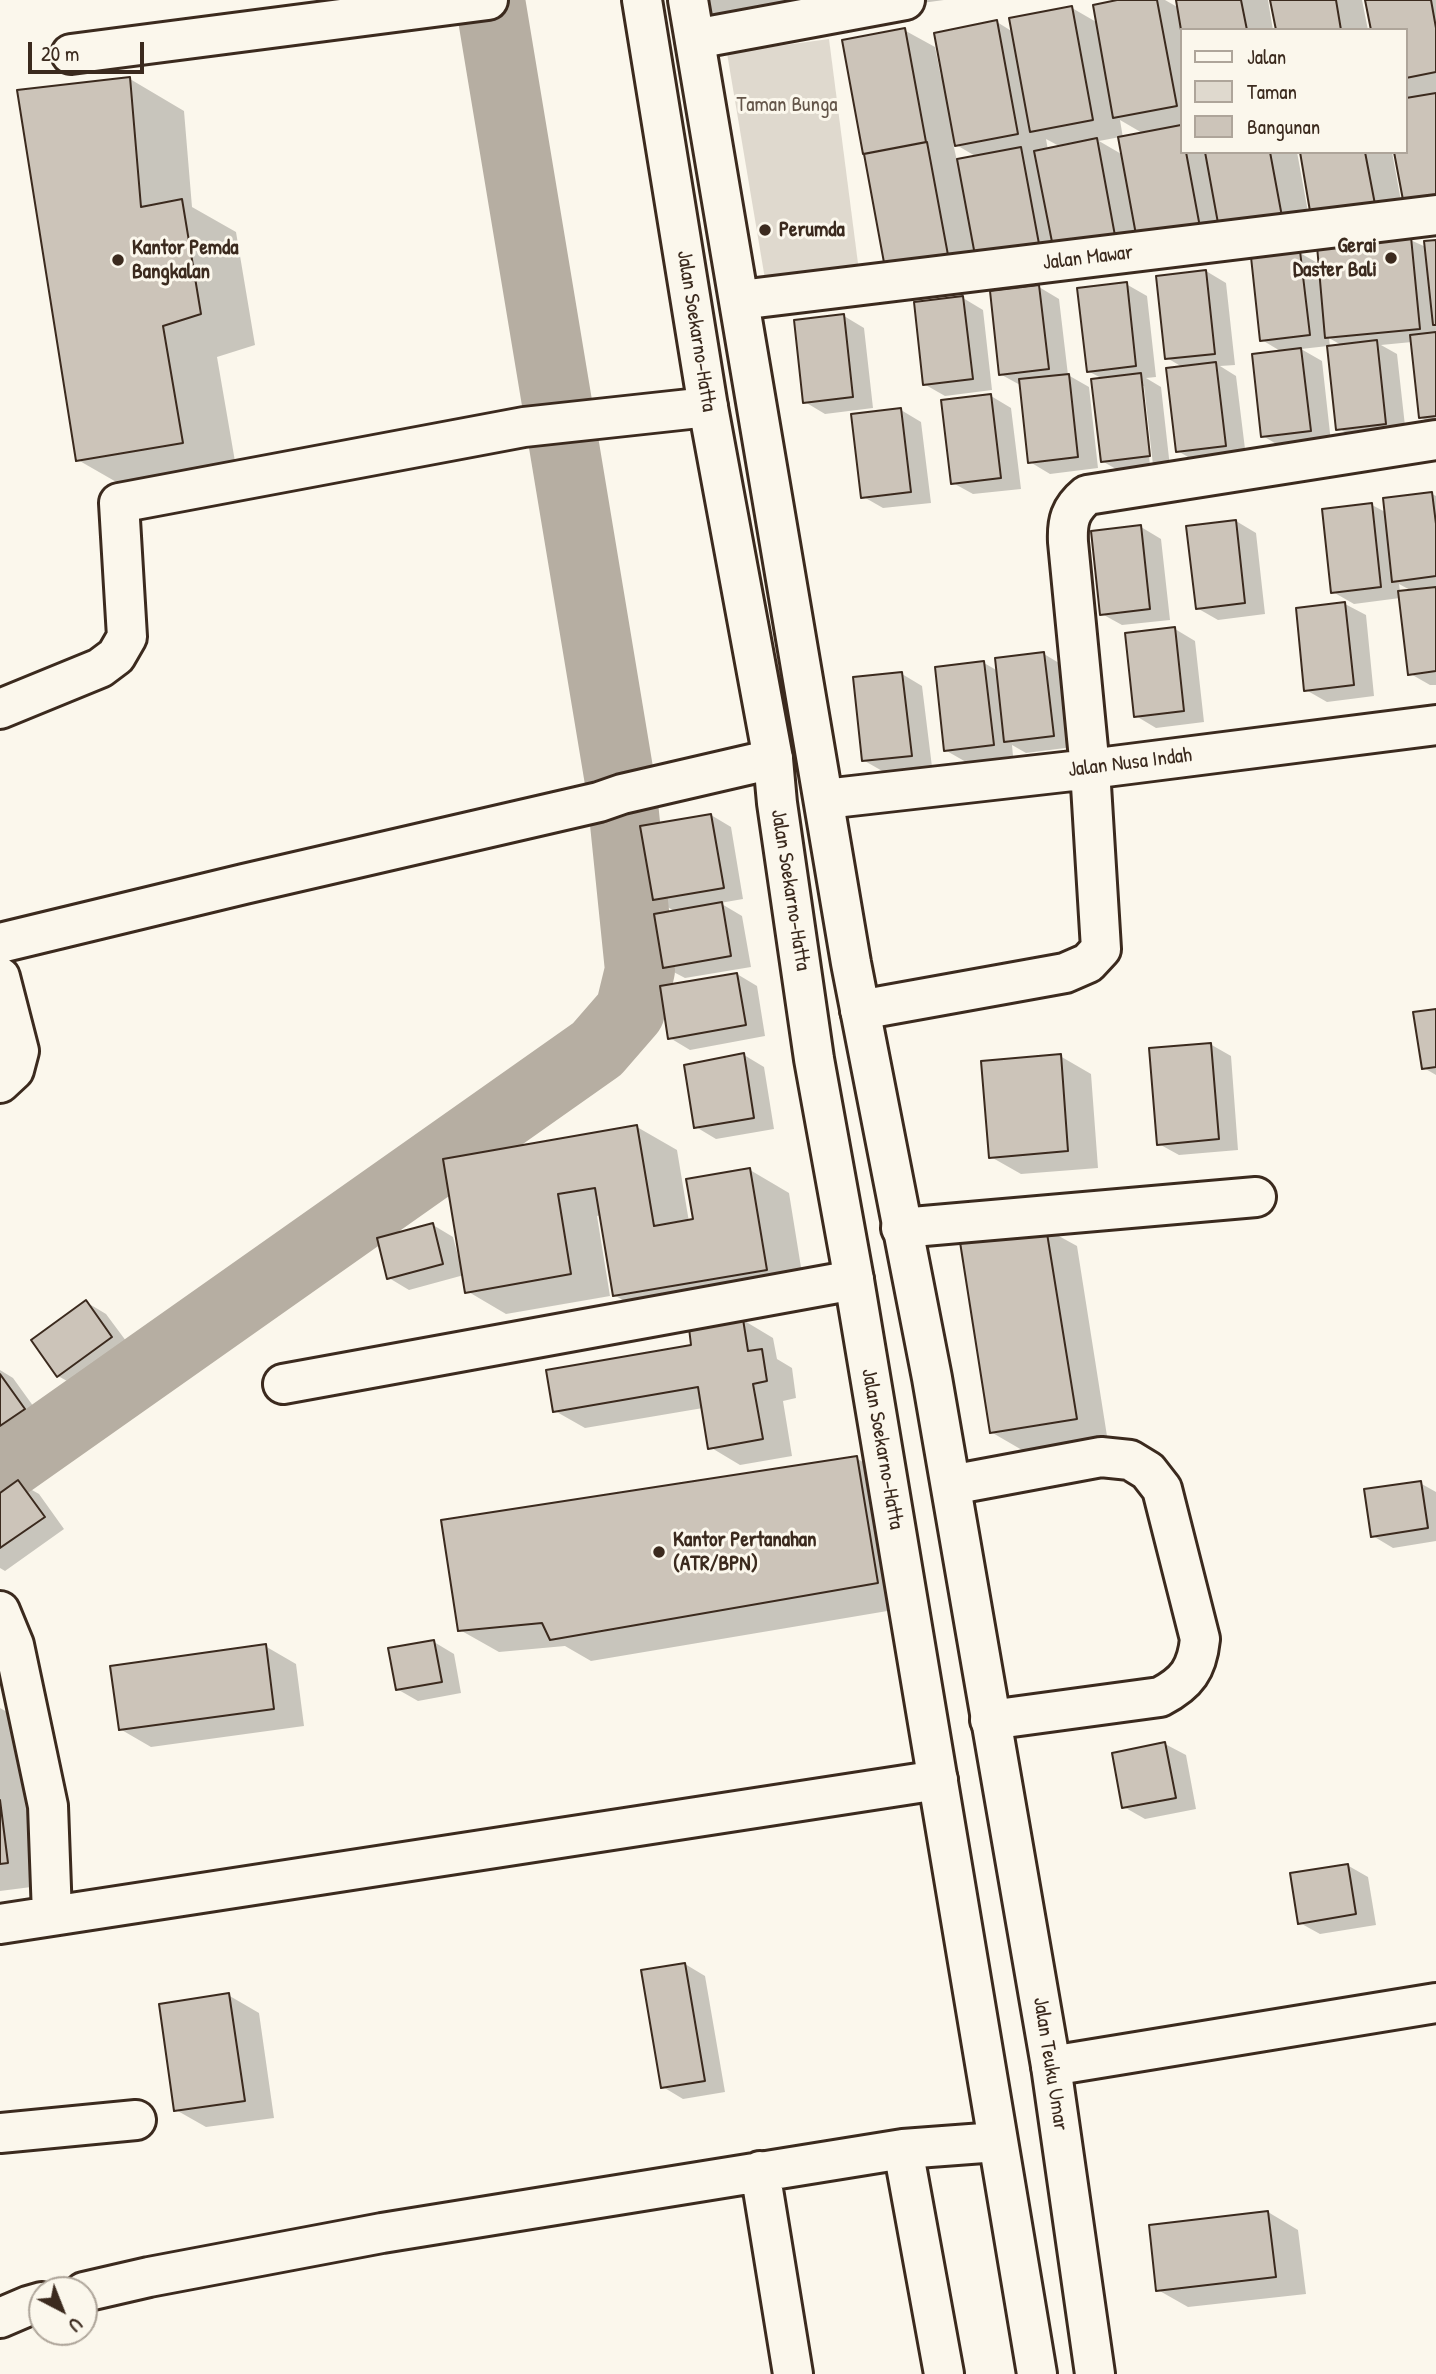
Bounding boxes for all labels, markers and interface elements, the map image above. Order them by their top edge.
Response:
scale bar [32,28,147,72]
legend [1180,28,1408,154]
text: 20 m [41,39,79,68]
text: Jalan [1247,42,1286,71]
text: Taman [1247,77,1297,106]
park label: Taman Bunga [736,92,838,118]
text: Bangunan [1247,112,1320,141]
place label: Perumda [779,217,845,243]
marker: Perumda [757,222,773,238]
place label: Gerai Daster Bali [1293,233,1377,283]
place label: Kantor Pemda Bangkalan [132,235,238,285]
street label: Jalan Mawar [1041,240,1135,276]
street label: Jalan Soekarno-Hatta [671,249,721,413]
marker: Gerai Daster Bali [1383,250,1399,266]
marker: Kantor Pemda Bangkalan [110,252,126,268]
street label: Jalan Nusa Indah [1067,743,1193,783]
street label: Jalan Soekarno-Hatta [765,808,815,972]
street label: Jalan Soekarno-Hatta [855,1367,909,1531]
place label: Kantor Pertanahan (ATR/BPN) [673,1527,817,1577]
marker: Kantor Pertanahan (ATR/BPN) [651,1544,667,1560]
street label: Jalan Teuku Umar [1027,1995,1073,2133]
north arrow [28,2276,98,2346]
text: U [63,2312,88,2338]

